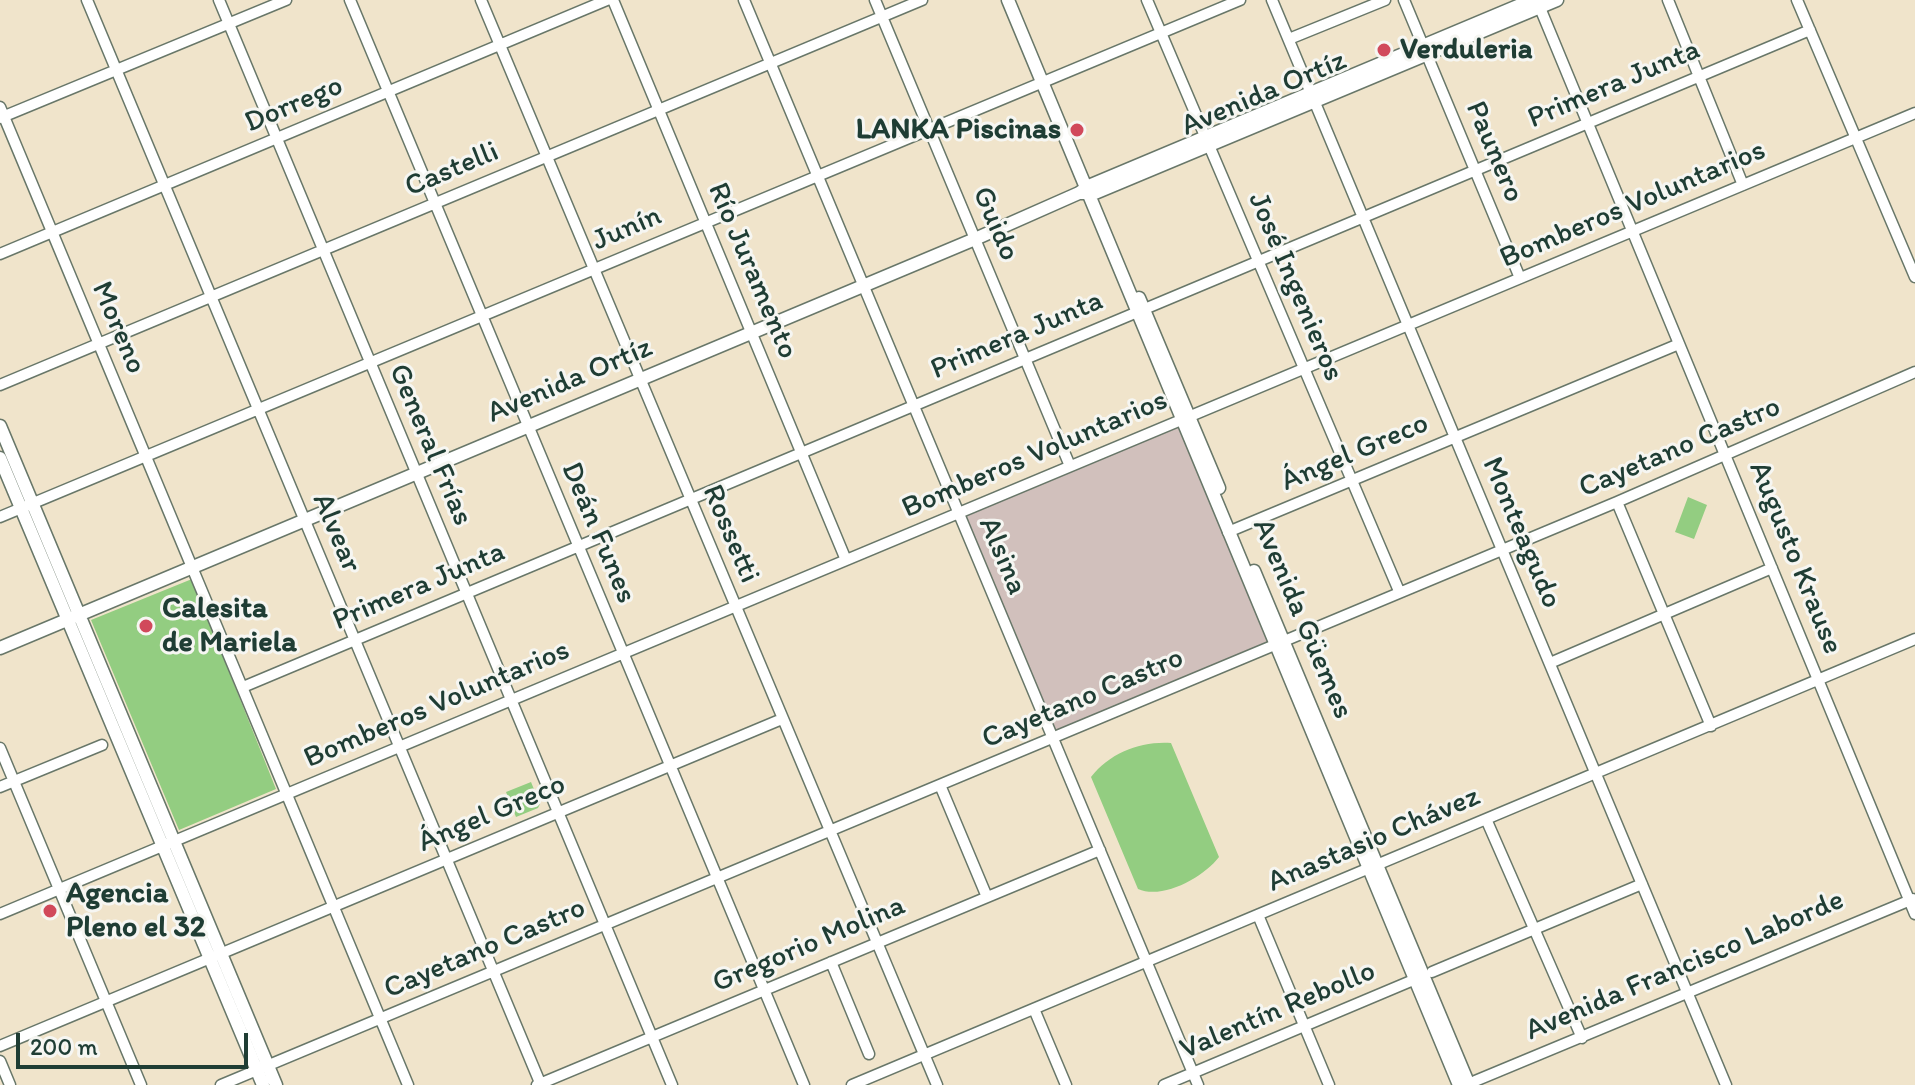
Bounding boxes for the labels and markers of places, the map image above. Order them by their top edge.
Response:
place label: Verduleria [1400,32,1532,68]
marker: Verduleria [1375,41,1393,59]
place label: LANKA Piscinas [856,112,1061,148]
marker: LANKA Piscinas [1068,121,1086,139]
place label: Calesita de Mariela [162,591,297,662]
marker: Calesita de Mariela [137,617,155,635]
place label: Agencia Pleno el 32 [66,876,206,946]
marker: Agencia Pleno el 32 [41,902,59,920]

